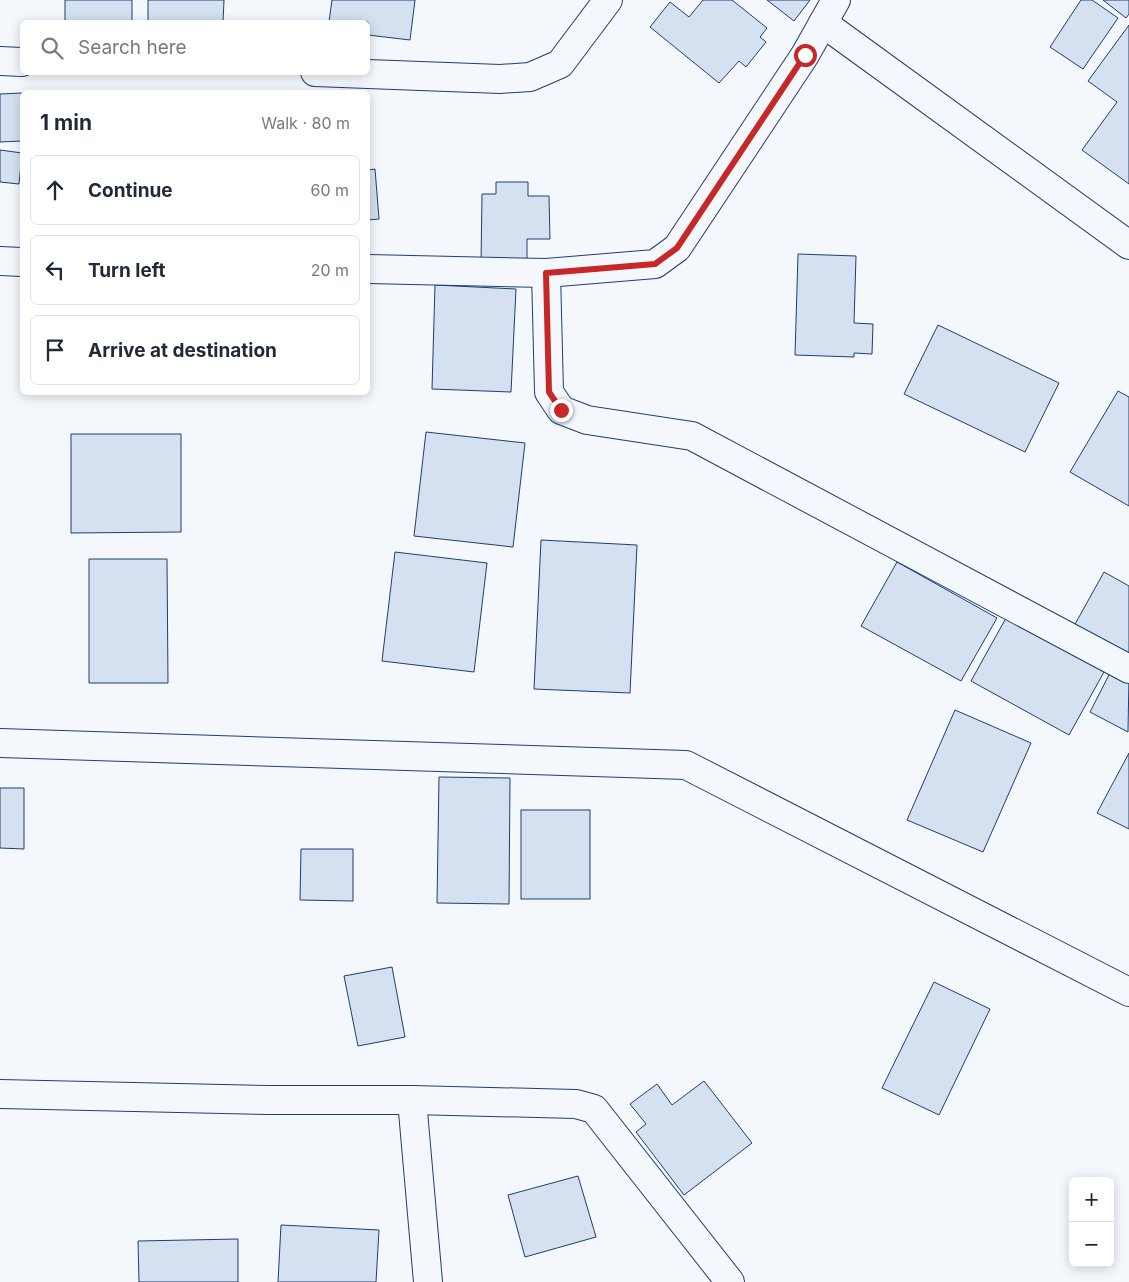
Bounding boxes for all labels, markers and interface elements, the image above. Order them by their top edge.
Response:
search box [20,20,370,75]
icon: search [38,34,66,62]
text: Search here [78,36,187,59]
route start [794,44,817,67]
text: 1 min [40,110,92,135]
text: Walk · 80 m [261,113,350,133]
icon: ahead [41,176,69,204]
text: Continue [88,179,173,202]
text: 60 m [310,180,349,200]
icon: left [41,256,69,284]
text: Turn left [88,259,166,282]
text: 20 m [311,260,349,280]
icon: arrive [41,336,69,364]
text: Arrive at destination [88,339,277,362]
route end [550,399,573,422]
map controls [1069,1177,1114,1267]
button: + [1069,1177,1114,1222]
button: − [1069,1222,1114,1267]

